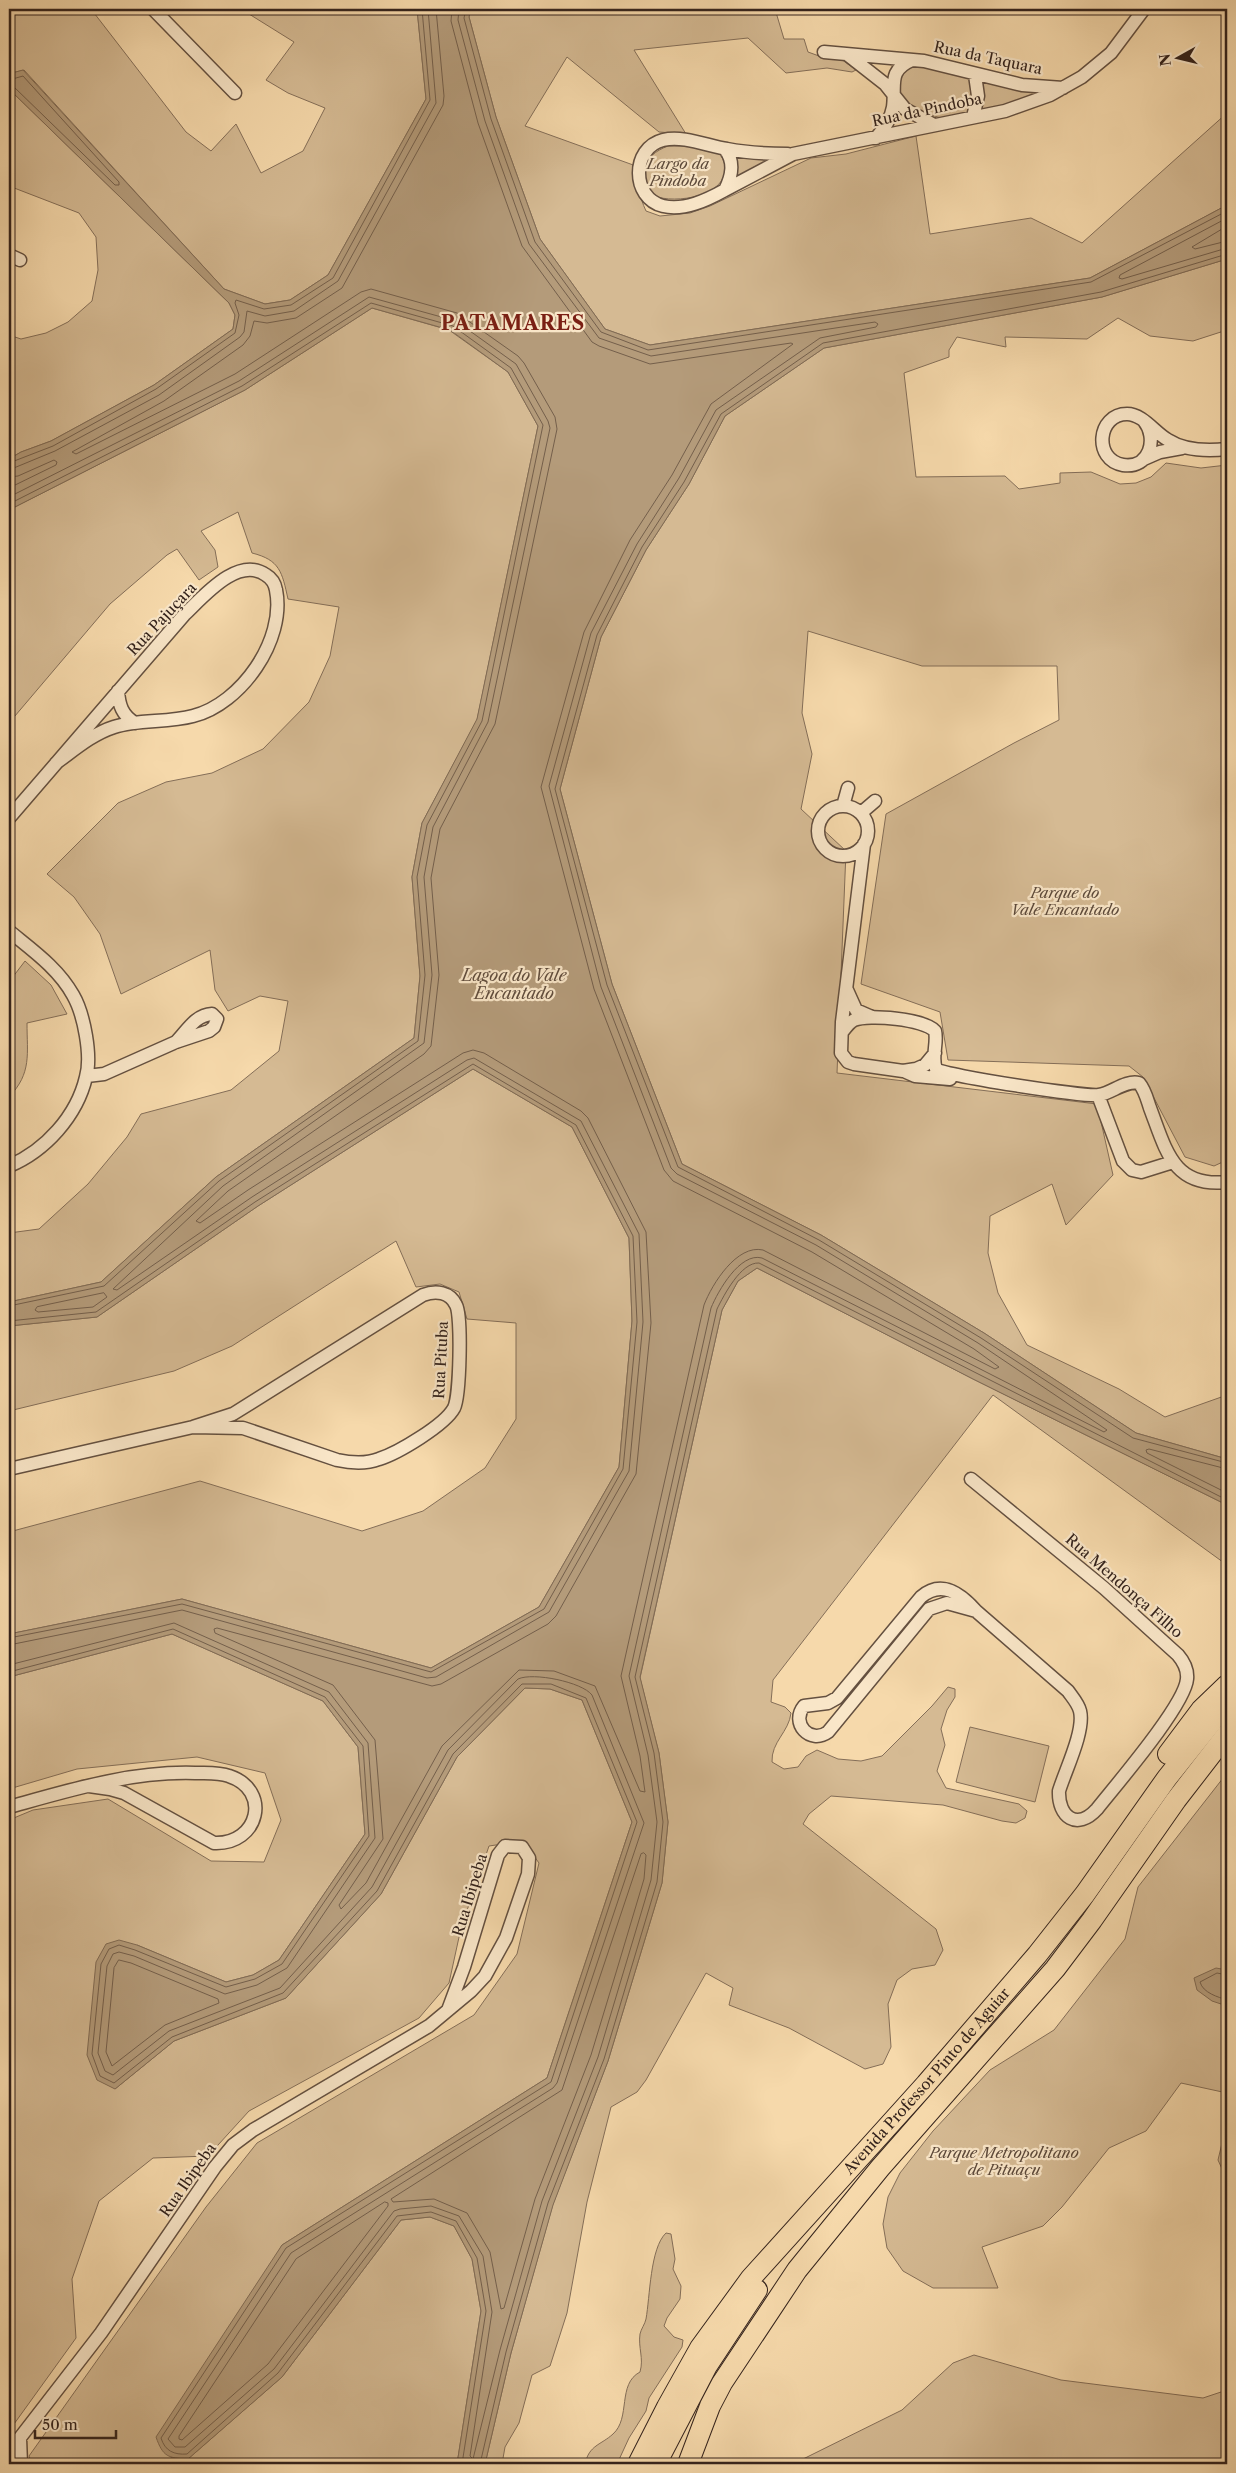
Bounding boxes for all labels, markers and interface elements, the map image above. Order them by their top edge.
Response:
north arrow [1154,32,1204,82]
street label: Rua da Taquara [932,37,1044,78]
text: N [1155,53,1175,67]
street label: Rua da Pindoba [870,89,984,130]
park label: Largo da Pindoba [646,154,709,190]
district label: PATAMARES [441,311,585,335]
street label: Rua Pajuçara [123,578,200,659]
park label: Parque do Vale Encantado [1011,883,1119,919]
water label: Lagoa do Vale Encantado [460,965,568,1003]
street label: Rua Pituba [429,1320,452,1399]
street label: Rua Mendonça Filho [1062,1529,1187,1642]
street label: Rua Ibipeba [448,1851,491,1939]
street label: Avenida Professor Pinto de Aguiar [838,1983,1014,2179]
street label: Rua Ibipeba [155,2139,220,2220]
park label: Parque Metropolitano de Pituaçu [928,2143,1079,2179]
scale bar [35,2408,116,2440]
text: 50 m [42,2415,78,2434]

